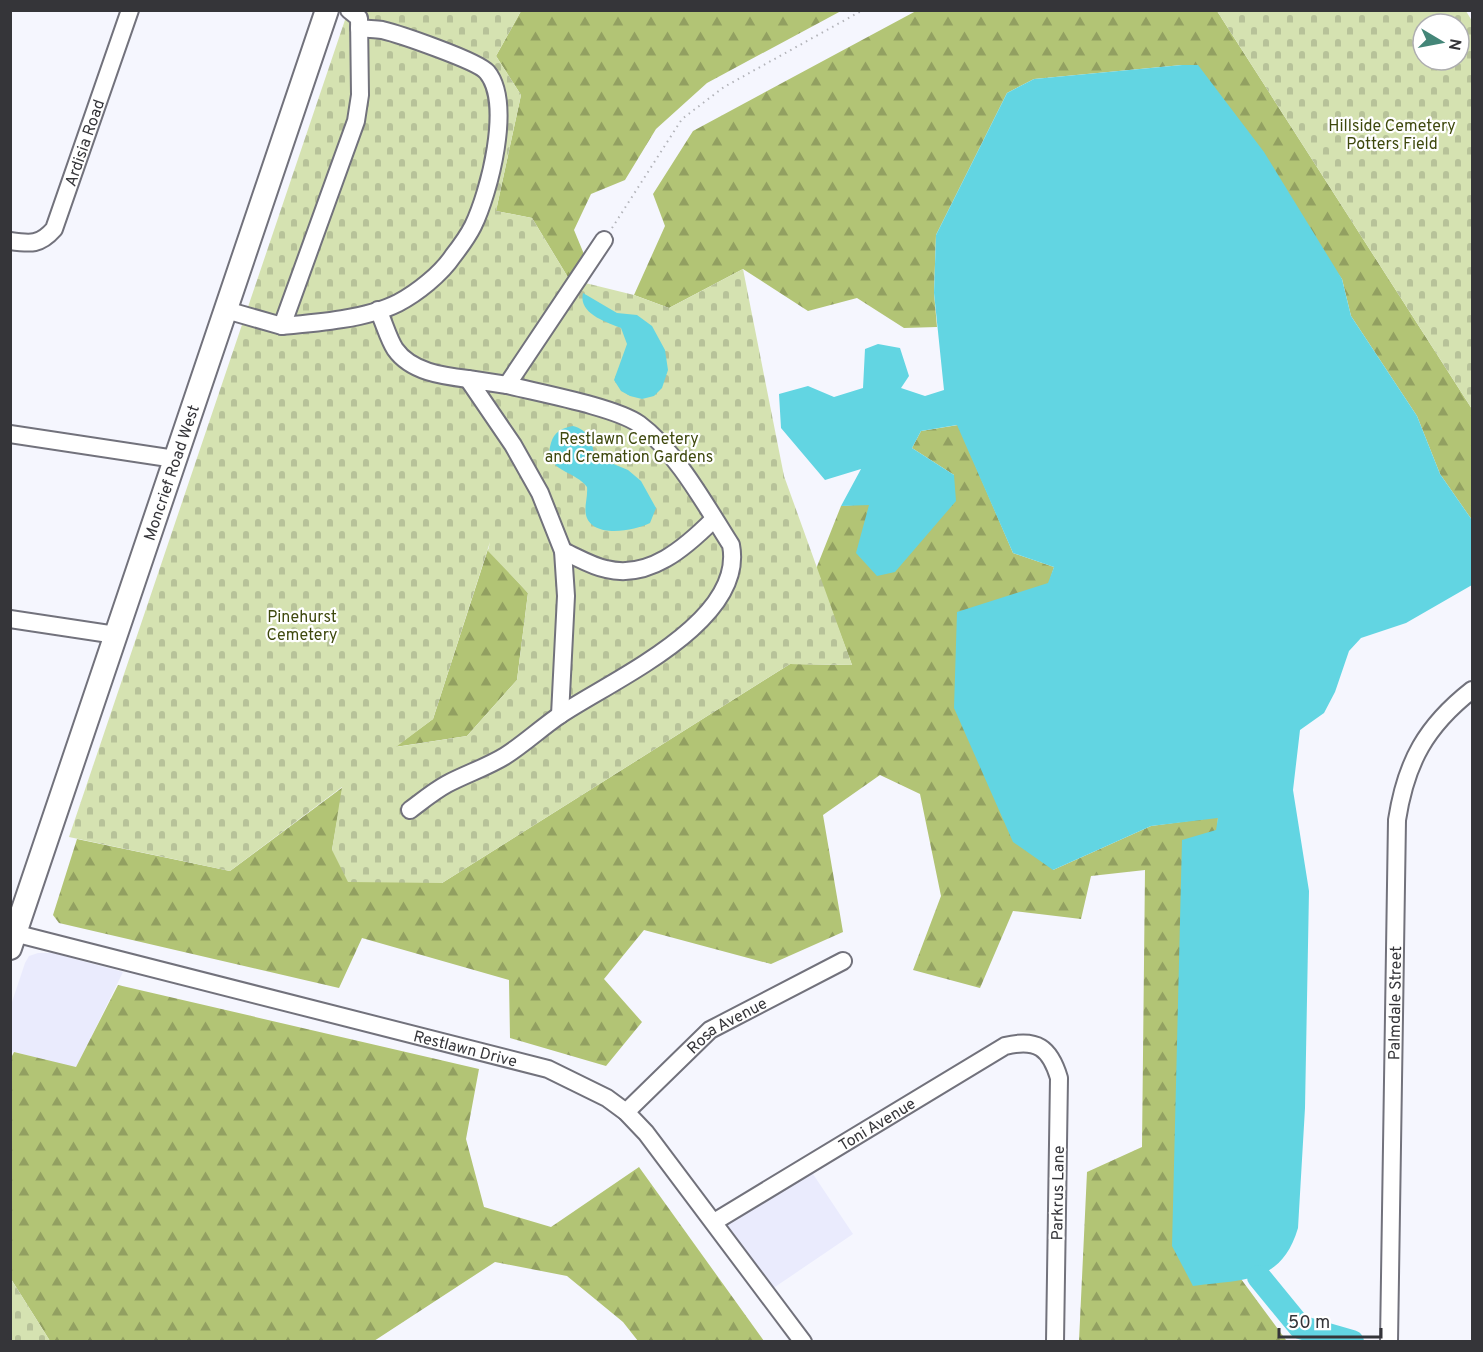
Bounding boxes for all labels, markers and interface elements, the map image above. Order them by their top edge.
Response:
north arrow [1411,12,1471,72]
text: N [1443,37,1465,52]
street label: Ardisia Road [62,97,110,189]
park label: Hillside Cemetery Potters Field [1328,117,1456,155]
street label: Moncrief Road West [140,403,205,544]
park label: Restlawn Cemetery and Cremation Gardens [545,430,713,468]
park label: Pinehurst Cemetery [267,608,337,646]
street label: Palmdale Street [1385,946,1407,1060]
street label: Rosa Avenue [684,994,771,1059]
street label: Restlawn Drive [411,1027,519,1073]
street label: Toni Avenue [835,1094,920,1156]
street label: Parkrus Lane [1048,1145,1070,1241]
scale bar [1279,1301,1381,1339]
text: 50 m [1288,1312,1330,1335]

